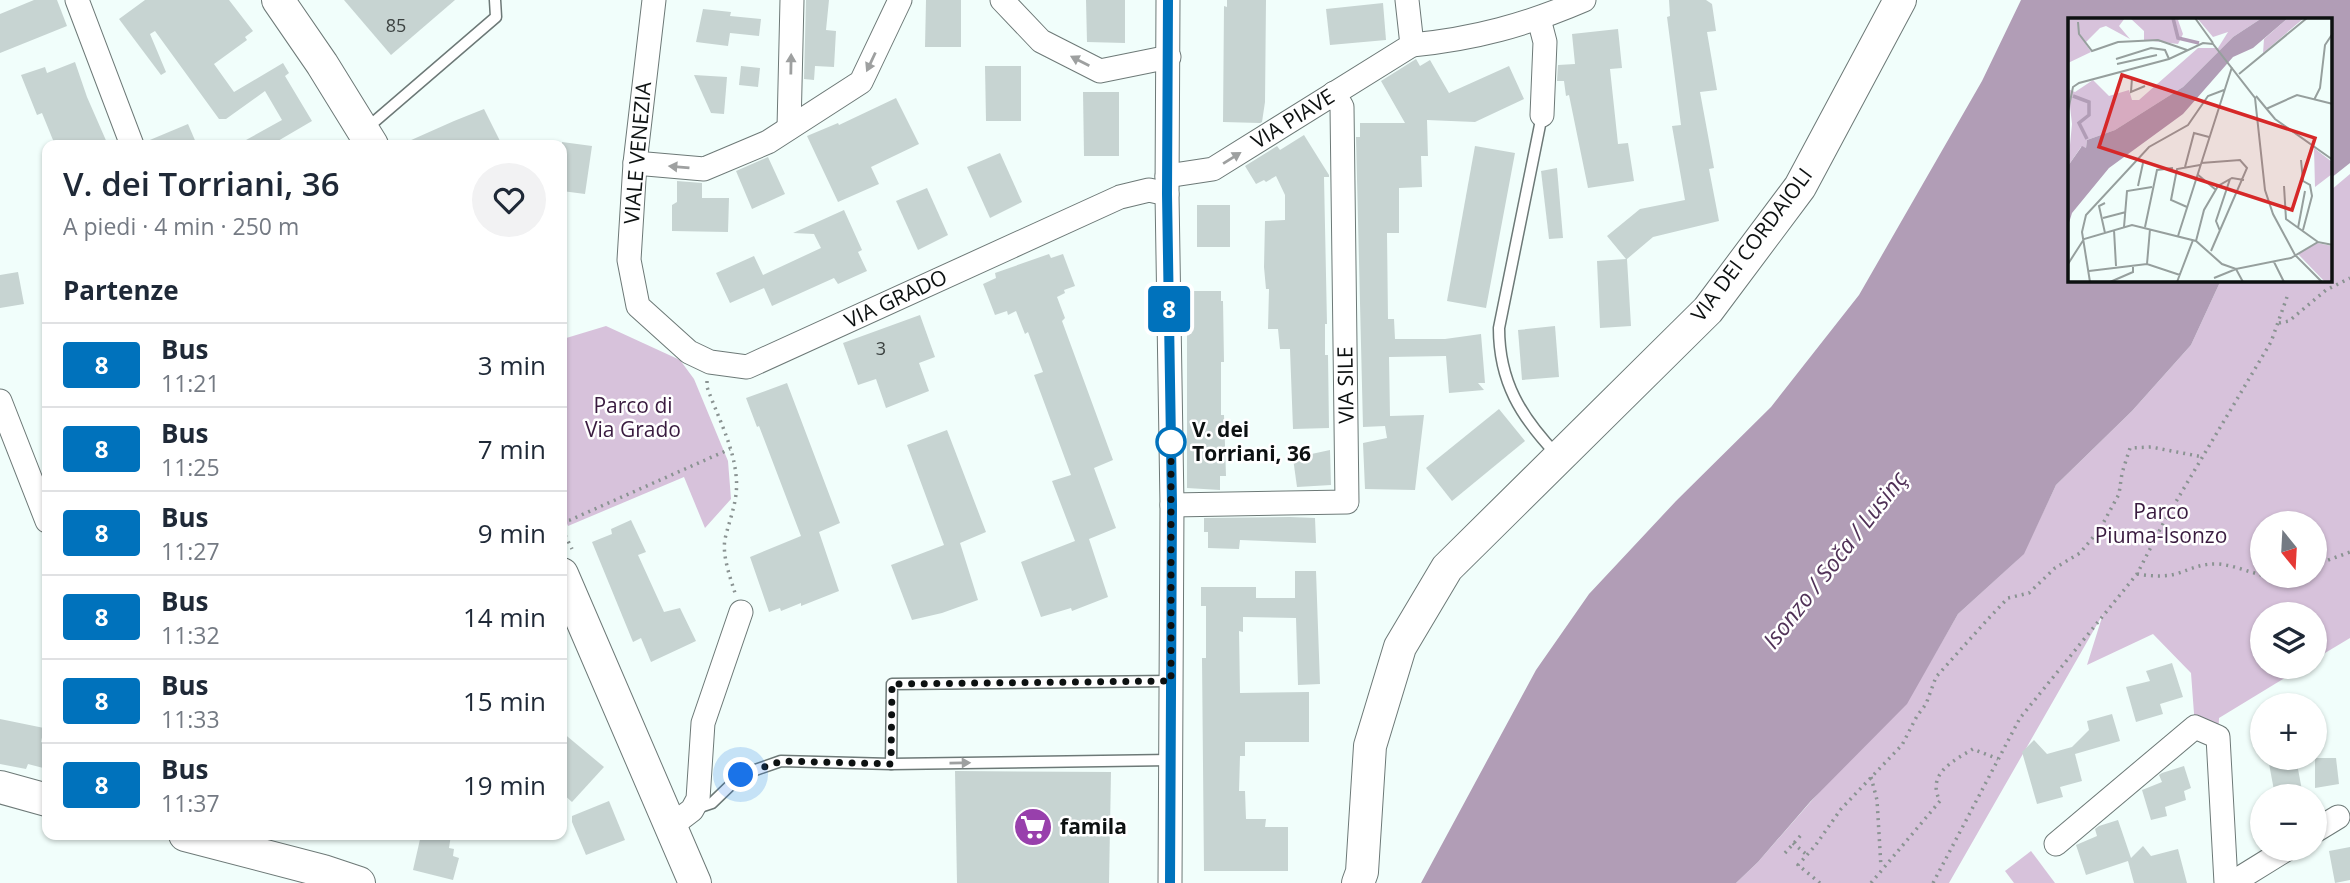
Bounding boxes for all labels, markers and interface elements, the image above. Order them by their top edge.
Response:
house number: 85 [386,13,406,37]
inset map [2068,18,2332,282]
one-way arrow [865,52,877,72]
one-way arrow [785,53,796,75]
one-way arrow [1070,55,1090,66]
street label: VIALE VENEZIA [617,80,657,225]
street label: VIA PIAVE [1246,82,1339,155]
one-way arrow [1222,151,1241,164]
text: V. dei Torriani, 36 [63,161,340,206]
one-way arrow [668,161,690,172]
street label: VIA DEI CORDAIOLI [1684,162,1818,327]
button: heart [472,163,546,237]
text: A piedi · 4 min · 250 m [63,210,299,242]
street label: VIA GRADO [840,262,951,334]
text: Partenze [63,272,179,308]
line badge: 8 [1146,286,1192,332]
text: 8 [1162,292,1176,325]
text: Bus [161,331,208,367]
house number: 3 [876,336,886,360]
street label: VIA SILE [1330,346,1360,424]
text: 3 min [478,347,546,383]
text: 8 [95,348,108,381]
text: 11:21 [161,367,220,399]
park label: Parco di Via Grado [585,391,681,443]
text: Bus [161,415,208,451]
place label: V. dei Torriani, 36 [1192,415,1311,467]
marker: V. dei Torriani, 36 [1156,427,1186,457]
text: 7 min [478,431,546,467]
text: 8 [95,432,108,465]
text: 11:25 [161,451,220,483]
water label: Isonzo / Soča / Lusinç [1755,464,1914,655]
park label: Parco Piuma-Isonzo [2095,497,2227,549]
text: Bus [161,499,208,535]
north arrow [2250,511,2328,588]
map controls [2250,511,2327,861]
text: 9 min [478,515,546,551]
text: 8 [95,516,108,549]
text: 11:27 [161,535,220,567]
text: Bus [161,583,208,619]
text: 14 min [463,599,546,635]
text: 8 [95,600,108,633]
button: layers [2250,602,2327,679]
text: 11:32 [161,619,220,651]
text: Bus [161,667,208,703]
text: 15 min [463,683,546,719]
text: 8 [95,684,108,717]
button: + [2250,693,2327,770]
text: 11:33 [161,703,220,735]
text: Bus [161,751,208,787]
your location [723,757,758,792]
one-way arrow [949,757,971,769]
text: 19 min [463,767,546,803]
text: 8 [95,768,108,801]
button: − [2250,784,2327,861]
text: 11:37 [161,787,220,819]
supermarket icon: famila [1012,806,1054,848]
place label: famila [1060,812,1127,840]

